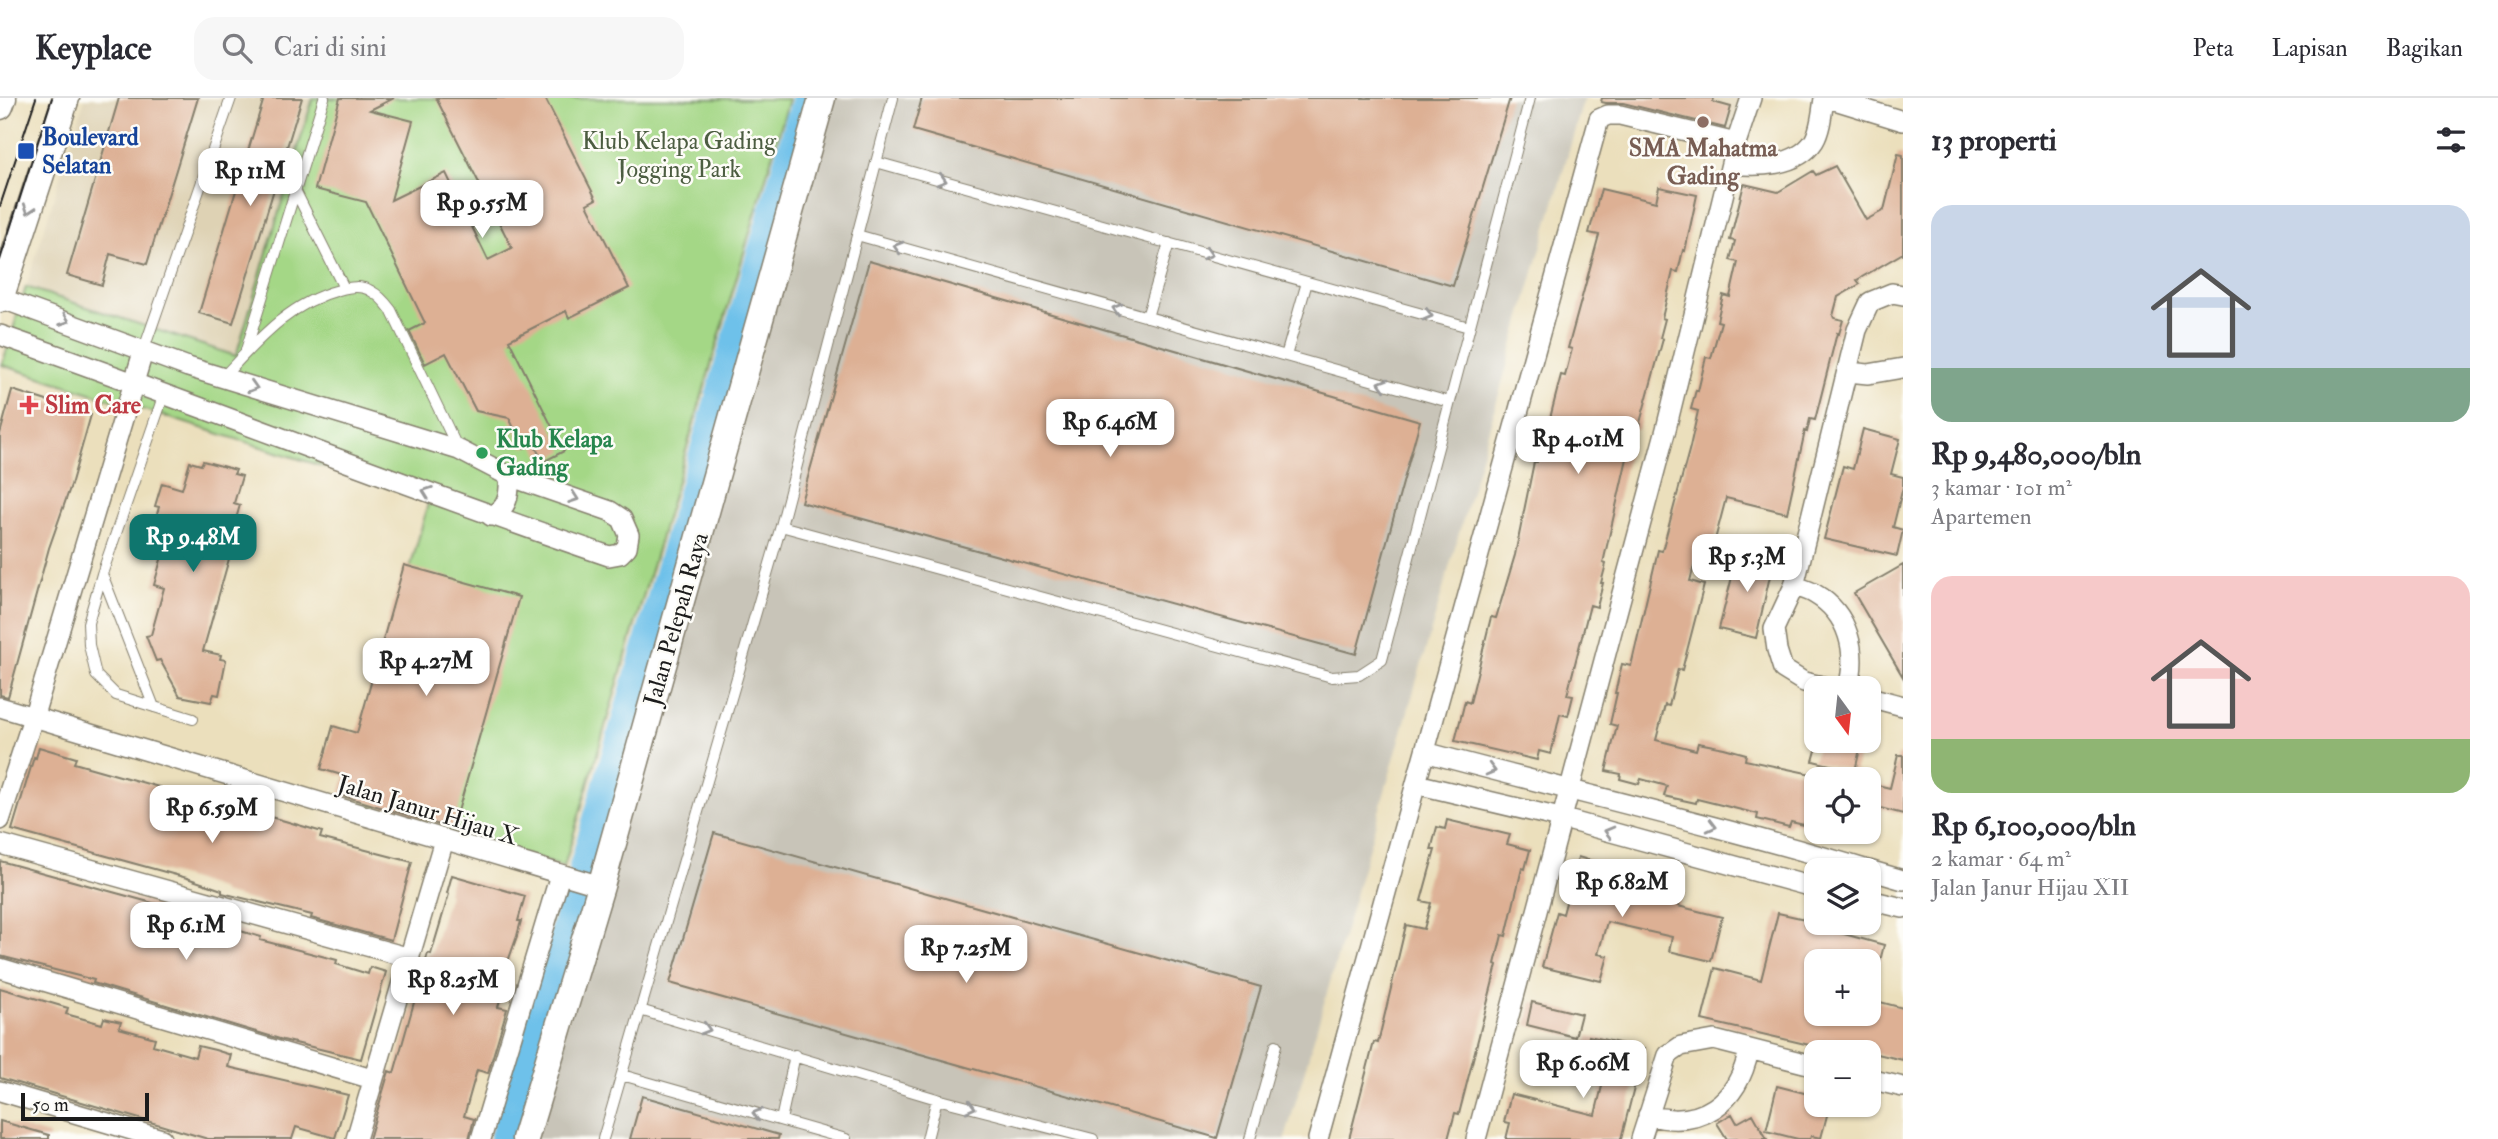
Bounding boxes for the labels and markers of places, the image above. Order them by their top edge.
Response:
marker: SMA Mahatma Gading [1695,114,1711,130]
place label: Boulevard Selatan [42,122,139,181]
place label: SMA Mahatma Gading [1629,133,1778,192]
marker: Boulevard Selatan [16,141,36,161]
pin: Rp 11M [193,148,307,208]
pin: Rp 9.55M [410,180,554,240]
place label: Slim Care [45,390,141,421]
marker: Slim Care [19,395,39,415]
pin: Rp 6.46M [1038,400,1182,459]
pin: Rp 4.01M [1506,416,1650,476]
place label: Klub Kelapa Gading [496,424,614,483]
marker: Klub Kelapa Gading [474,445,490,461]
pin: Rp 9.48M [121,514,265,574]
pin: Rp 5.3M [1682,534,1812,594]
pin: Rp 4.27M [354,638,498,698]
pin: Rp 6.59M [140,786,284,845]
pin: Rp 6.82M [1550,860,1694,919]
pin: Rp 6.1M [121,902,251,962]
pin: Rp 7.25M [894,926,1038,985]
pin: Rp 8.25M [381,958,525,1017]
pin: Rp 6.06M [1511,1040,1655,1100]

